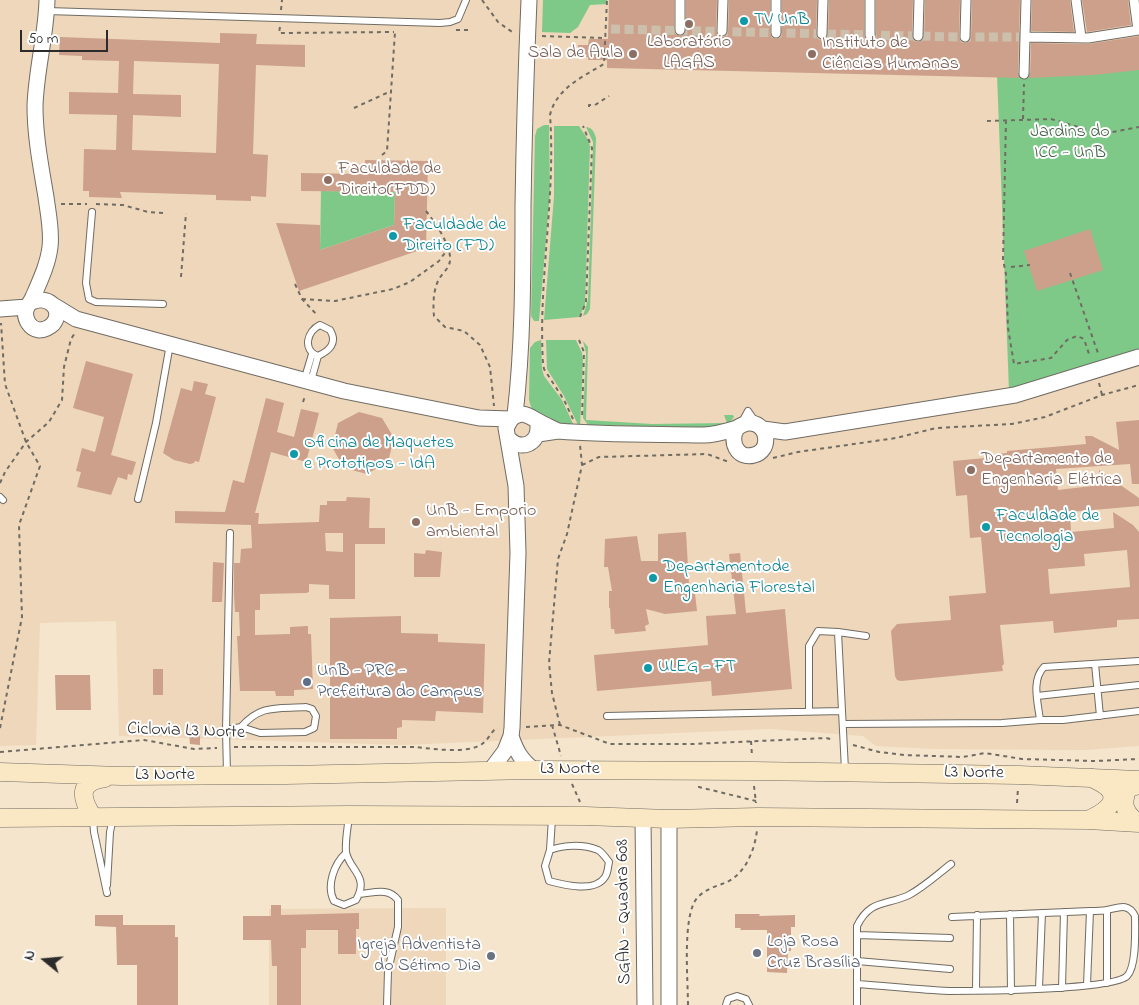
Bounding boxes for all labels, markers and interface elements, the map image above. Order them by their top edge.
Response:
place label: TV UnB [754,10,810,32]
marker: TV UnB [738,15,750,27]
marker: Laboratório LAGAS [683,18,695,30]
scale bar [22,20,110,52]
text: 50 m [28,28,58,50]
place label: Laboratório LAGAS [647,32,731,74]
place label: Instituto de Ciências Humanas [822,33,959,76]
place label: Sala de Aula [528,43,623,65]
marker: Sala de Aula [627,48,639,60]
marker: Instituto de Ciências Humanas [806,48,818,60]
park label: Jardins do ICC - UnB [1030,122,1110,164]
place label: Faculdade de Direito(FDD) [338,159,441,202]
marker: Faculdade de Direito(FDD) [322,174,334,186]
place label: Faculdade de Direito (FD) [403,215,506,258]
marker: Faculdade de Direito (FD) [387,230,399,242]
place label: Oficina de Maquetes e Prototipos - IdA [304,433,454,476]
marker: Oficina de Maquetes e Prototipos - IdA [288,448,300,460]
place label: Departamento de Engenharia Elétrica [981,449,1122,492]
marker: Departamento de Engenharia Elétrica [965,464,977,476]
place label: UnB - Emporio ambiental [426,501,536,544]
place label: Faculdade de Tecnologia [996,506,1099,548]
marker: UnB - Emporio ambiental [410,516,422,528]
marker: Faculdade de Tecnologia [980,521,992,533]
place label: Departamentode Engenharia Florestal [663,557,815,600]
marker: Departamentode Engenharia Florestal [647,572,659,584]
place label: ULEG - FT [658,657,736,679]
place label: UnB - PRC - Prefeitura do Campus [317,661,482,704]
marker: ULEG - FT [642,662,654,674]
marker: UnB - PRC - Prefeitura do Campus [301,676,313,688]
street label: Ciclovia L3 Norte [127,719,245,745]
street label: L3 Norte [540,759,600,781]
street label: L3 Norte [944,763,1004,785]
street label: L3 Norte [135,765,195,787]
street label: SGAN - Quadra 608 [613,839,637,985]
place label: Loja Rosa Cruz Brasília [767,932,861,974]
north arrow [20,935,70,985]
place label: Igreja Adventista do Sétimo Dia [357,935,481,978]
marker: Loja Rosa Cruz Brasília [751,947,763,959]
text: N [19,948,42,963]
marker: Igreja Adventista do Sétimo Dia [485,950,497,962]

